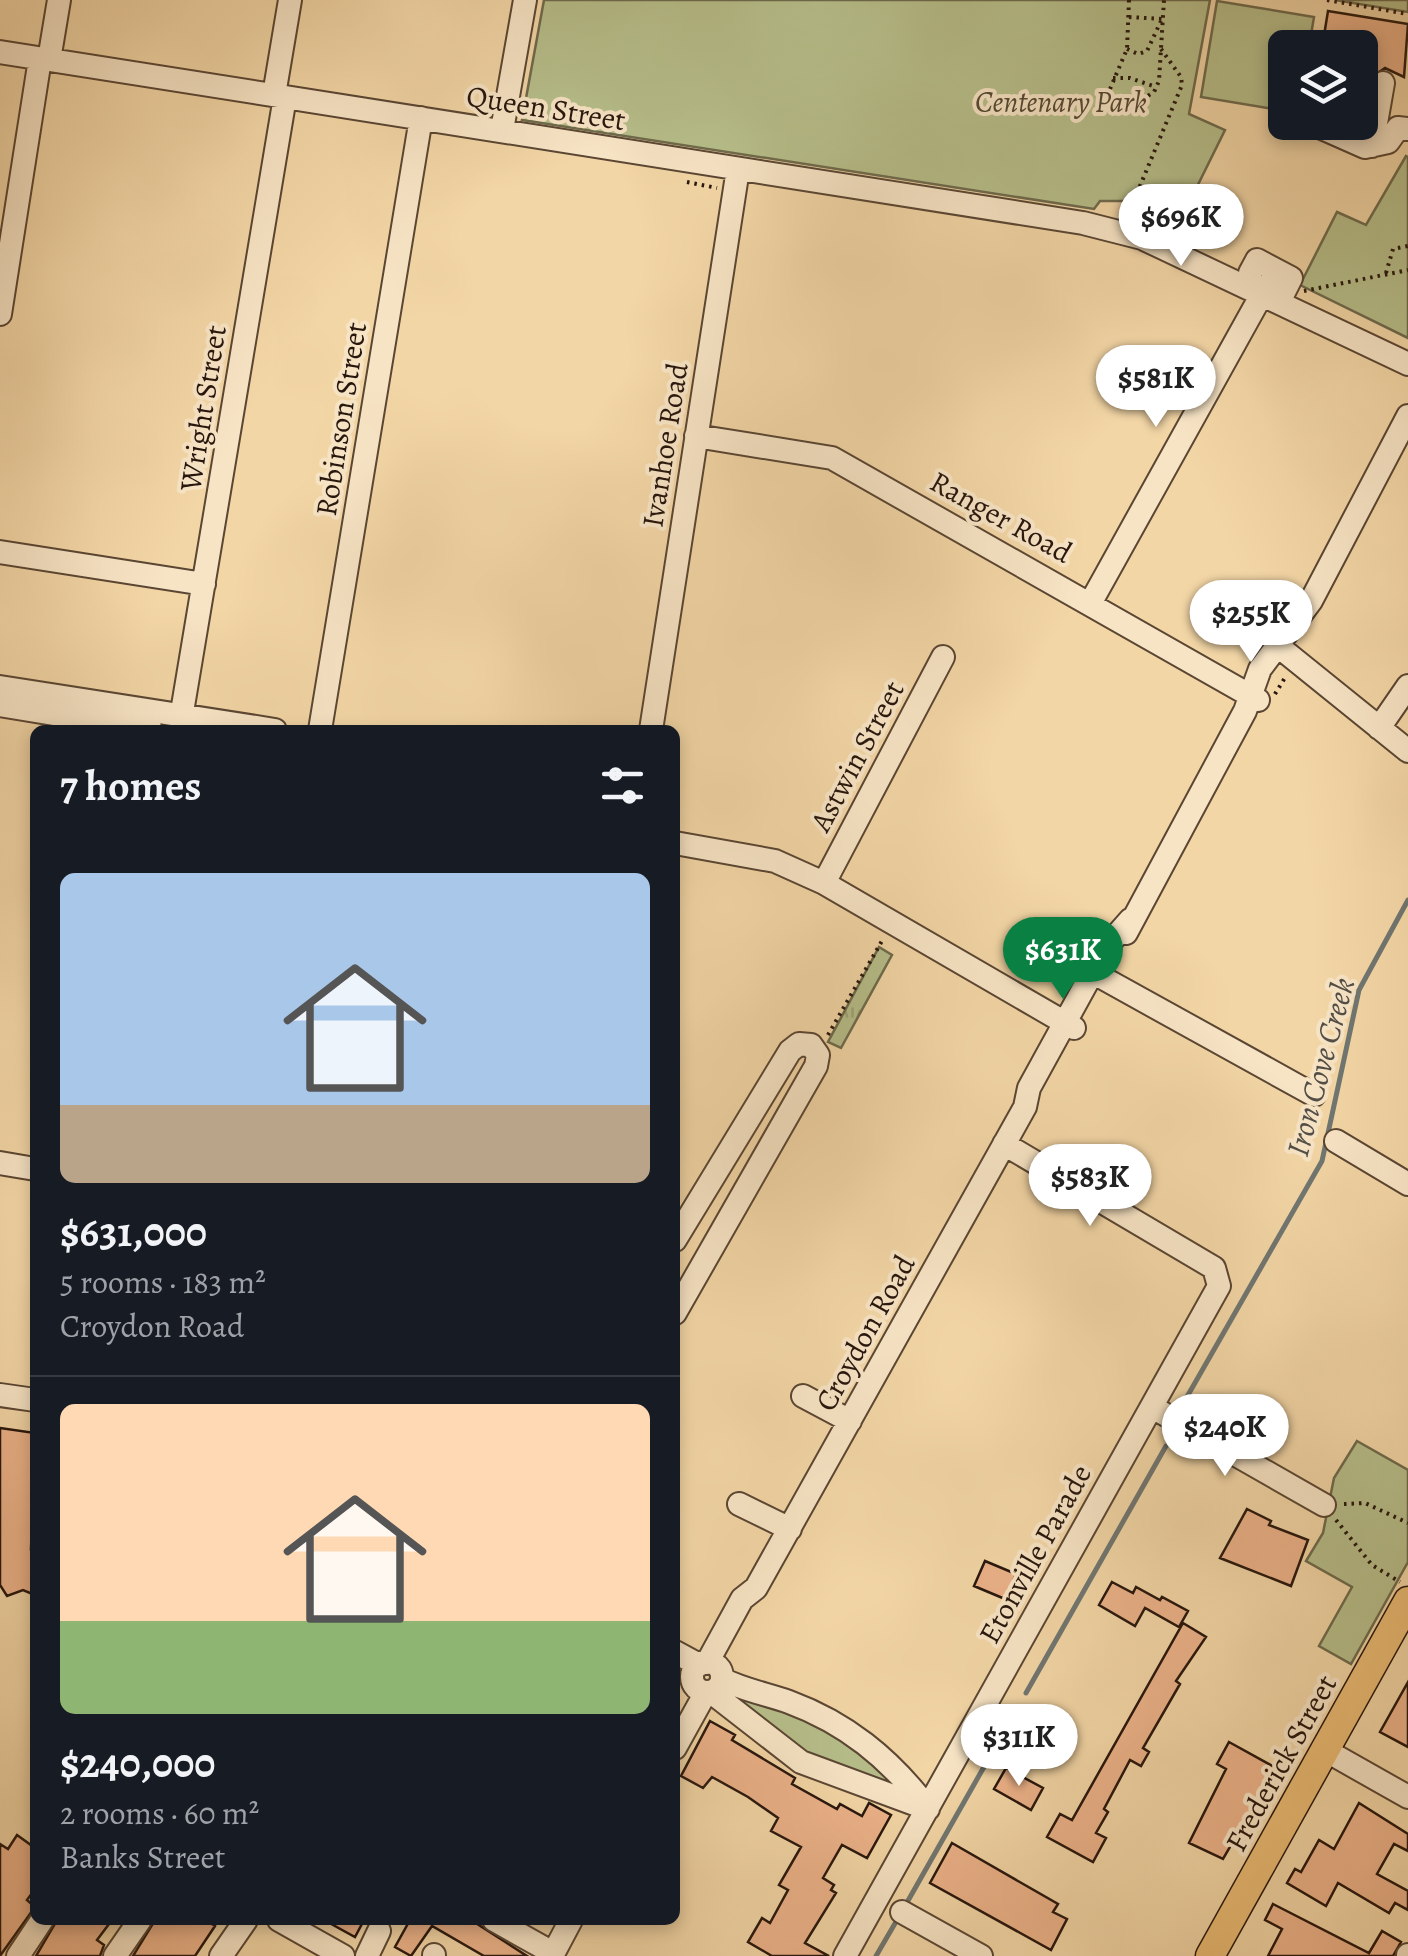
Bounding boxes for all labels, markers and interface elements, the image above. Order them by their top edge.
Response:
map controls [1268,30,1378,140]
button: layers [1268,30,1378,140]
street label: Queen Street [464,76,628,140]
park label: Centenary Park [975,82,1147,122]
pin: $696K [1111,184,1251,269]
text: $696K [1141,194,1221,238]
street label: Robinson Street [306,319,376,519]
street label: Wright Street [170,322,236,495]
pin: $581K [1086,345,1226,430]
text: $581K [1118,355,1194,399]
street label: Ivanhoe Road [632,359,698,530]
street label: Ranger Road [923,462,1080,573]
pin: $255K [1181,580,1321,665]
text: $255K [1212,590,1290,634]
street label: Astwin Street [800,674,913,839]
text: 7 homes [60,757,201,814]
icon: filters [595,758,650,813]
pin: $631K [993,917,1133,1002]
text: $631K [1025,927,1101,971]
icon: home [265,938,445,1118]
water label: Iron Cove Creek [1275,973,1365,1161]
pin: $583K [1020,1144,1160,1229]
text: $583K [1051,1154,1129,1198]
text: $631,000 [60,1203,207,1260]
street label: Croydon Road [806,1247,925,1418]
text: 5 rooms · 183 m² [60,1260,266,1304]
text: Croydon Road [60,1304,244,1348]
pin: $240K [1155,1394,1295,1479]
text: $240K [1184,1404,1266,1448]
street label: Etonville Parade [969,1457,1101,1651]
icon: home [265,1469,445,1649]
street label: Frederick Street [1216,1667,1346,1859]
pin: $311K [949,1704,1089,1789]
text: $311K [983,1714,1055,1758]
text: $240,000 [60,1734,215,1791]
text: 2 rooms · 60 m² [60,1791,259,1835]
text: Banks Street [60,1835,225,1879]

